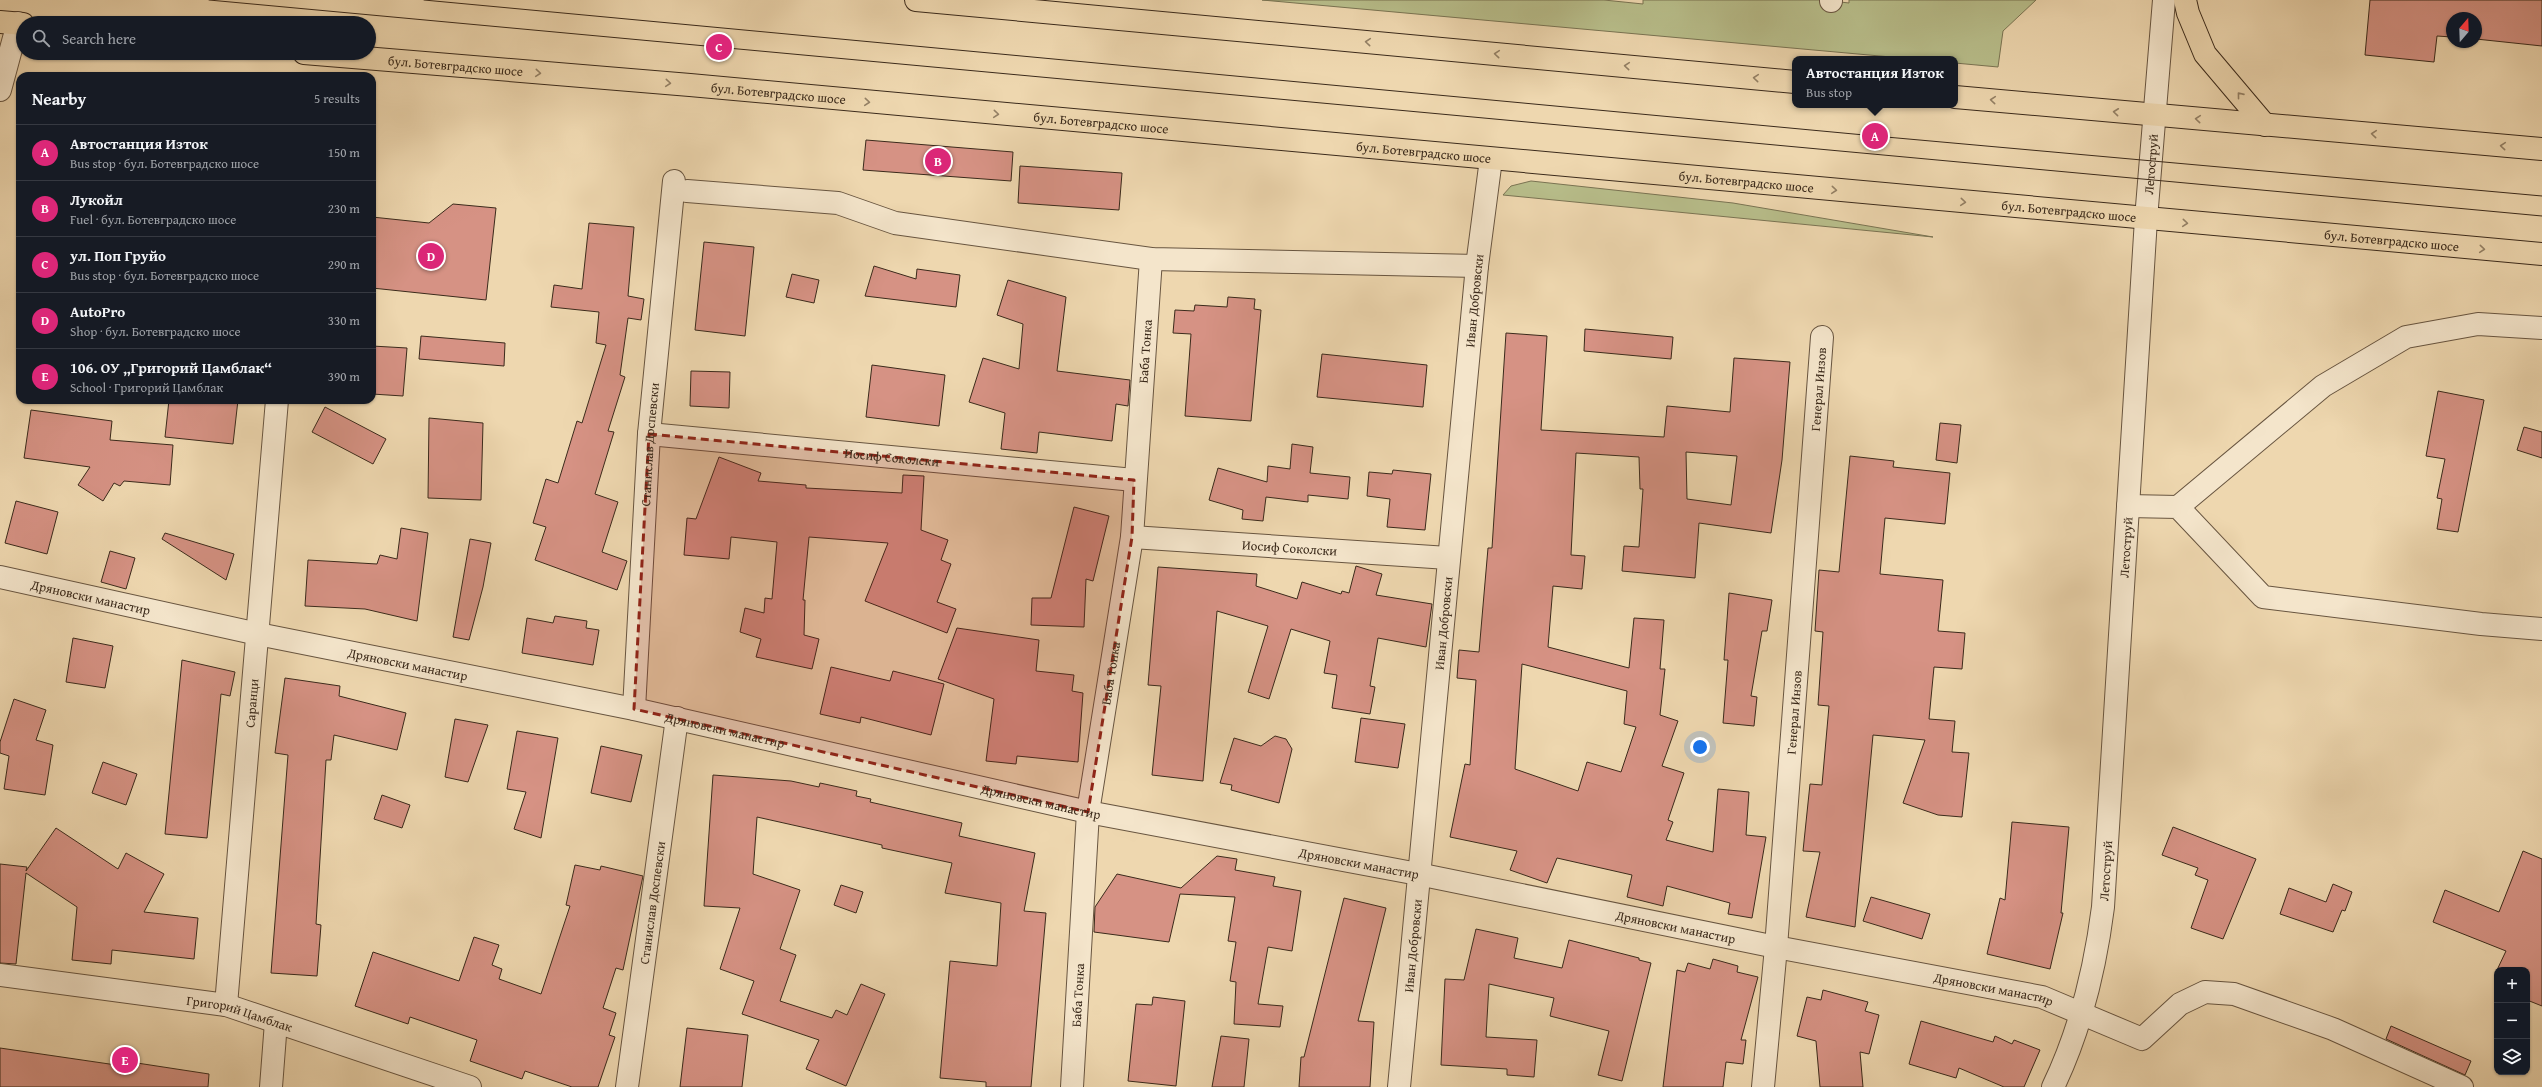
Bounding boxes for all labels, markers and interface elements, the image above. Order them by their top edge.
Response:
north arrow [2446,12,2482,48]
search box [16,16,376,60]
icon: search [30,27,52,49]
text: Search here [62,28,136,49]
pin: C [706,32,732,62]
one-way arrow [1365,38,1371,47]
one-way arrow [1494,50,1500,59]
street label: бул. Ботевградско шосе [387,51,524,81]
popup [1792,56,1958,108]
one-way arrow [1624,62,1630,71]
text: Автостанция Изток [1806,62,1944,83]
one-way arrow [535,68,541,77]
one-way arrow [1753,74,1759,83]
street label: бул. Ботевградско шосе [710,78,847,109]
one-way arrow [665,79,671,88]
text: Bus stop [1806,83,1852,102]
text: Nearby [32,86,86,111]
text: 5 results [314,89,360,108]
one-way arrow [2238,92,2245,99]
one-way arrow [1990,96,1996,105]
one-way arrow [864,97,870,106]
street label: бул. Ботевградско шосе [1033,107,1169,139]
one-way arrow [2113,108,2119,117]
one-way arrow [993,109,999,118]
one-way arrow [2195,115,2201,124]
pin: A [1862,121,1888,151]
one-way arrow [2371,130,2377,139]
text: Автостанция Изток [70,133,208,154]
street label: Летоструй [2139,133,2163,195]
street label: бул. Ботевградско шосе [1355,137,1492,168]
one-way arrow [2500,141,2506,150]
text: A [41,143,49,162]
text: 150 m [328,143,360,162]
pin: B [925,146,951,176]
text: Bus stop · бул. Ботевградско шосе [70,154,259,173]
street label: бул. Ботевградско шосе [1678,166,1815,198]
one-way arrow [1830,186,1837,195]
text: Лукойл [70,189,123,210]
street label: бул. Ботевградско шосе [2001,196,2137,227]
one-way arrow [1960,198,1966,207]
text: B [41,199,49,218]
text: 230 m [328,199,360,218]
text: Fuel · бул. Ботевградско шосе [70,210,236,229]
one-way arrow [2182,218,2188,227]
street label: бул. Ботевградско шосе [2323,225,2460,256]
pin: D [418,241,444,271]
text: ул. Поп Груйо [70,245,166,266]
one-way arrow [2479,245,2485,254]
street label: Иван Добровски [1460,253,1489,348]
text: C [41,255,49,274]
text: 290 m [328,255,360,274]
text: Bus stop · бул. Ботевградско шосе [70,266,259,285]
text: AutoPro [70,301,125,322]
text: D [41,311,49,330]
text: 330 m [328,311,360,330]
street label: Баба Тонка [1134,318,1157,384]
text: Shop · бул. Ботевградско шосе [70,322,241,341]
street label: Генерал Инзов [1806,346,1831,432]
text: 106. ОУ „Григорий Цамблак“ [70,357,272,378]
text: E [42,367,48,386]
text: 390 m [328,367,360,386]
text: School · Григорий Цамблак [70,378,223,397]
street label: Станислав Доспевски [636,382,664,507]
street label: Иосиф Соколски [844,444,940,472]
street label: Летоструй [2115,516,2137,578]
street label: Иосиф Соколски [1242,535,1338,561]
street label: Дряновски манастир [28,575,152,620]
street label: Иван Добровски [1430,575,1457,671]
street label: Баба Тонка [1096,640,1125,706]
street label: Дряновски манастир [345,643,469,686]
street label: Генерал Инзов [1782,670,1807,755]
street label: Саранци [240,678,264,728]
street label: Дряновски манастир [663,707,786,753]
your location [1690,737,1710,757]
street label: Дряновски манастир [979,779,1102,824]
street label: Станислав Доспевски [635,840,670,965]
street label: Летоструй [2094,840,2117,902]
street label: Дряновски манастир [1296,843,1421,884]
street label: Иван Добровски [1399,898,1427,993]
street label: Дряновски манастир [1613,905,1737,949]
street label: Баба Тонка [1067,962,1089,1028]
map controls [2494,967,2530,1075]
button: + [2494,967,2530,1003]
street label: Дряновски манастир [1931,968,2056,1011]
street label: Григорий Цамблак [185,991,295,1037]
button: − [2494,1003,2530,1039]
button: layers [2494,1039,2530,1075]
pin: E [112,1045,138,1075]

